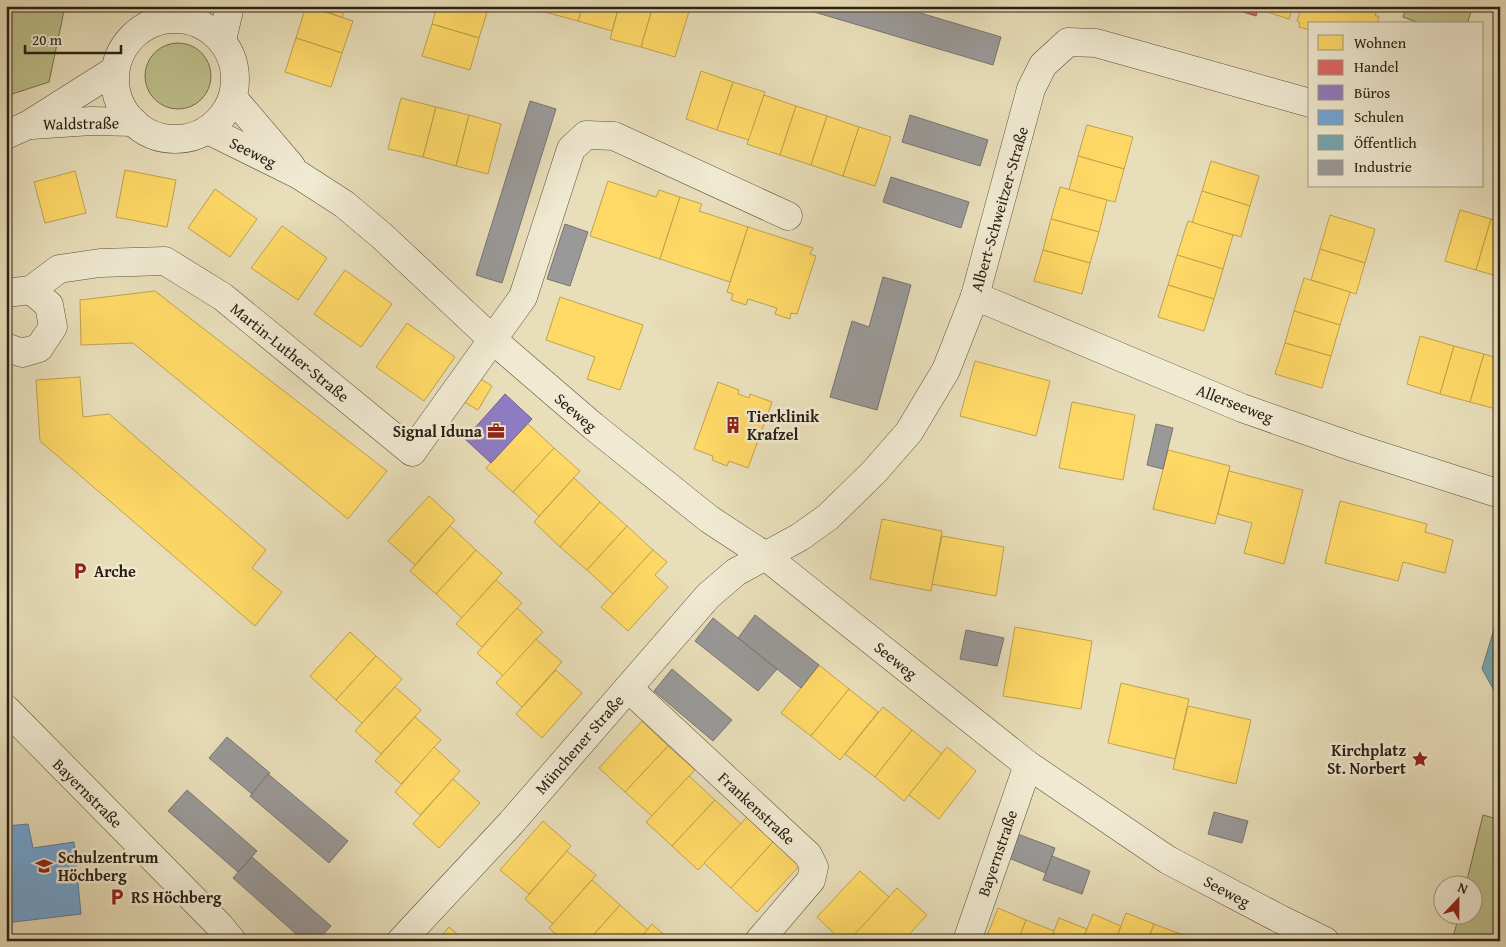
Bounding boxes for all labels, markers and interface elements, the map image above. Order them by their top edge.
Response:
scale bar [25,22,121,54]
legend [1308,22,1484,188]
text: 20 m [32,29,63,50]
text: Wohnen [1354,32,1407,53]
text: Handel [1354,56,1399,77]
text: Büros [1354,82,1390,103]
text: Schulen [1354,106,1405,127]
street label: Waldstraße [43,110,119,136]
street label: Albert-Schweitzer-Straße [964,124,1034,294]
street label: Seeweg [226,130,280,174]
text: Öffentlich [1354,132,1417,153]
text: Industrie [1354,156,1412,177]
street label: Martin-Luther-Straße [225,296,355,408]
street label: Allerseeweg [1193,377,1277,429]
street label: Seeweg [550,387,603,437]
place label: Tierklinik Krafzel [747,404,820,446]
building icon: Tierklinik Krafzel [723,415,743,435]
place label: Signal Iduna [393,419,483,443]
office icon: Signal Iduna [486,421,506,441]
place label: Arche [94,559,136,583]
parking icon: Arche [70,561,90,581]
street label: Seeweg [869,635,923,685]
street label: Münchener Straße [529,689,629,799]
place label: Kirchplatz St. Norbert [1327,738,1406,780]
place icon: Kirchplatz St. Norbert [1410,749,1430,769]
street label: Bayernstraße [48,753,128,833]
street label: Frankenstraße [713,766,801,850]
street label: Bayernstraße [971,806,1023,900]
place label: Schulzentrum Höchberg [58,845,159,887]
school or university icon: Schulzentrum Höchberg [34,856,54,876]
street label: Seeweg [1200,869,1254,913]
north arrow [1434,874,1484,924]
text: N [1455,877,1472,899]
place label: RS Höchberg [131,885,222,909]
parking icon: RS Höchberg [107,887,127,907]

